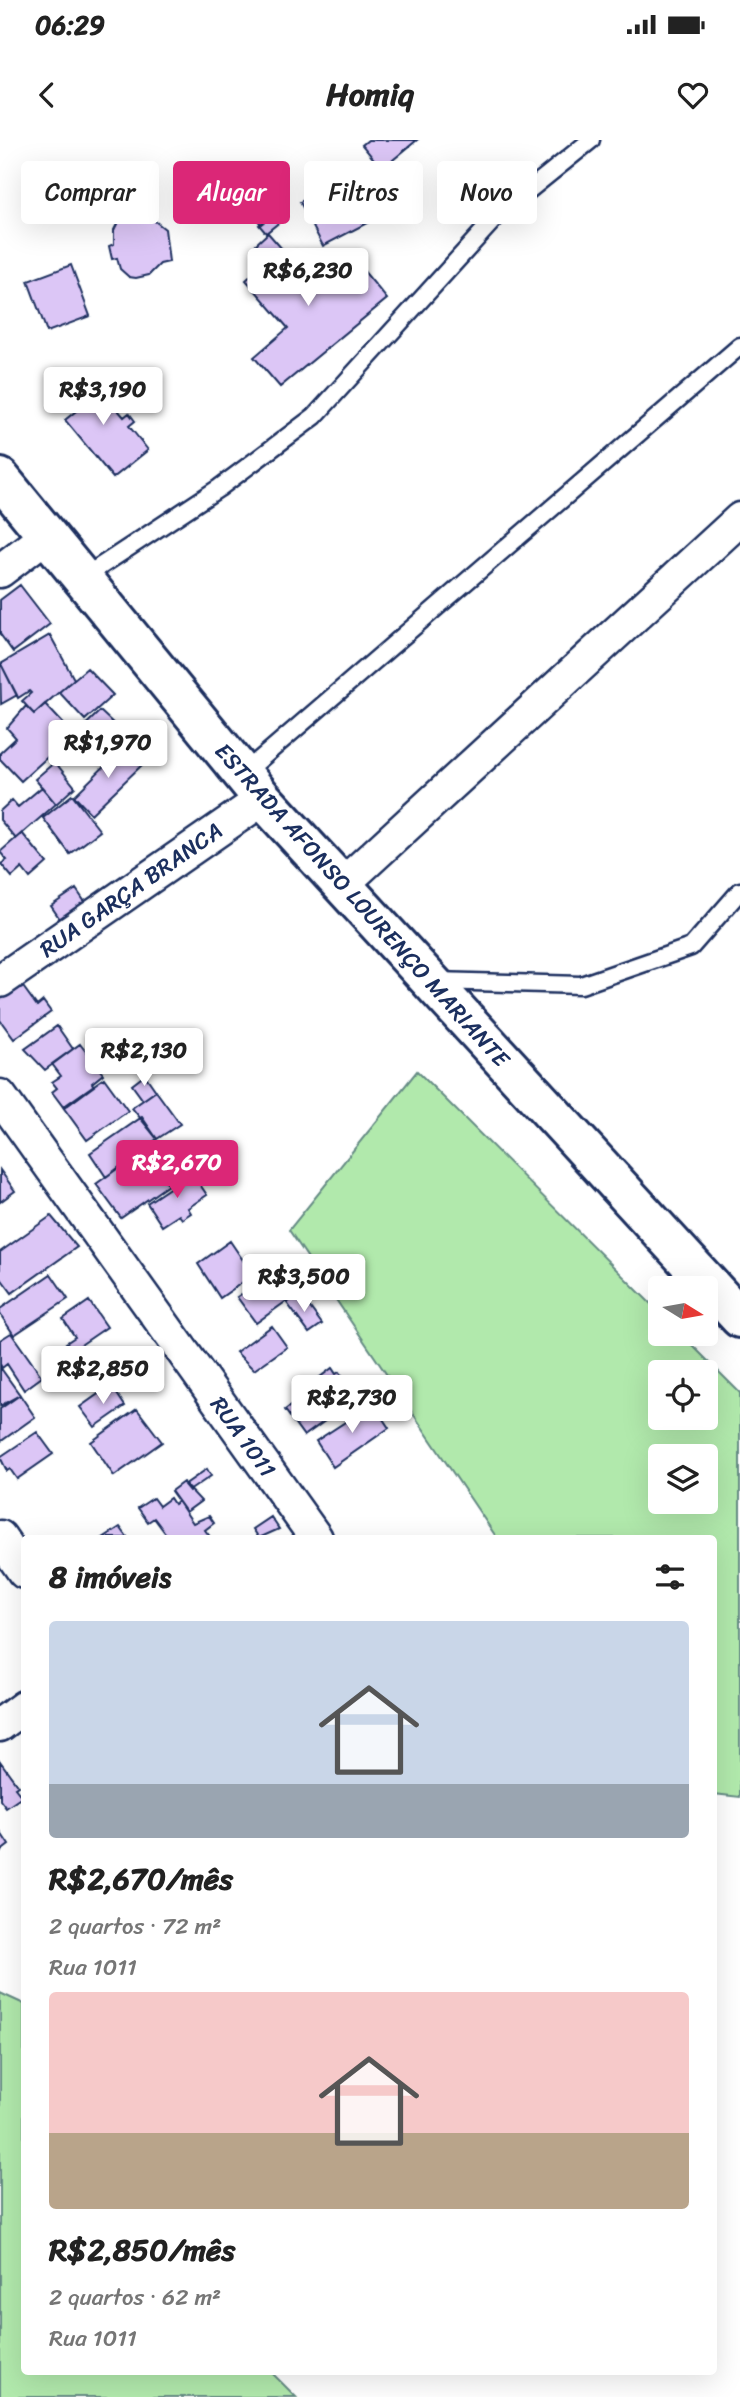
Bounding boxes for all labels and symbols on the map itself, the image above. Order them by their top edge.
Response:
pin: R$6,230 [243,248,373,308]
pin: R$3,190 [38,368,168,427]
pin: R$1,970 [43,720,173,780]
street label: ESTRADA AFONSO LOURENÇO MARIANTE [204,733,521,1078]
street label: RUA GARÇA BRANCA [31,811,231,969]
pin: R$2,130 [79,1028,209,1088]
pin: R$2,670 [112,1140,242,1200]
pin: R$3,500 [239,1254,369,1314]
north arrow [648,1276,718,1346]
pin: R$2,850 [38,1346,168,1406]
pin: R$2,730 [287,1376,417,1435]
street label: RUA 1011 [199,1387,287,1487]

